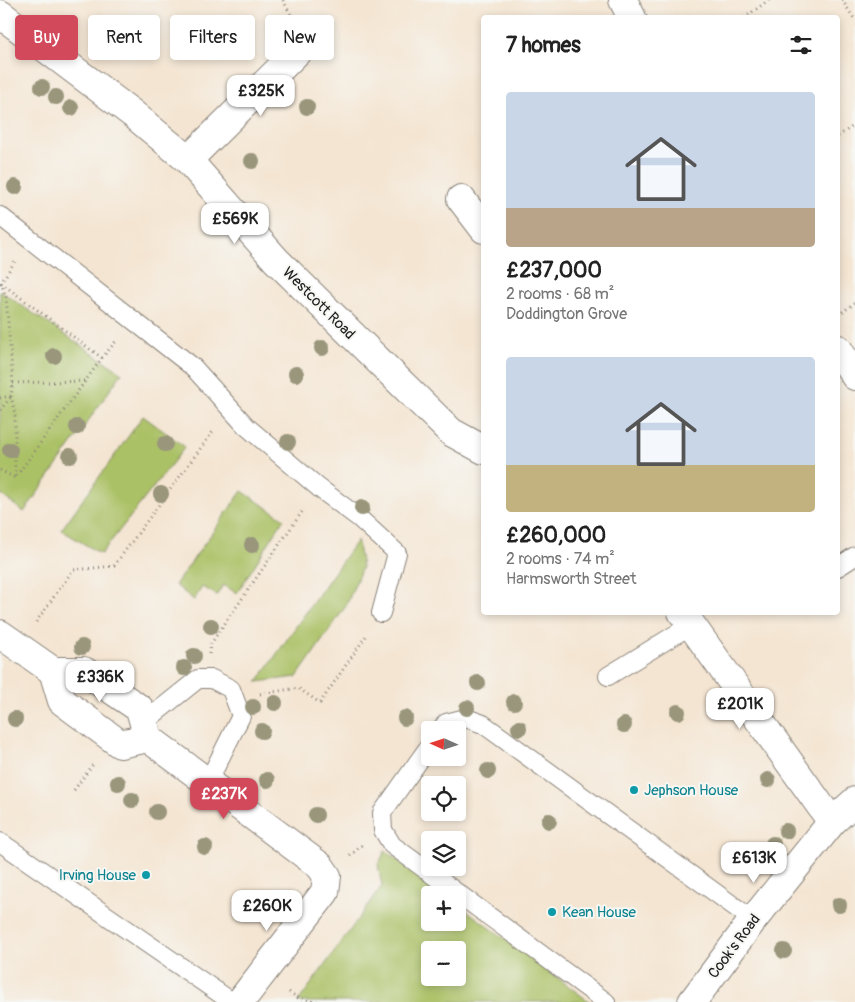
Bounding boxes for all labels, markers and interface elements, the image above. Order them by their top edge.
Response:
chip: Buy [15,15,78,60]
chip: Rent [88,15,160,60]
chip: Filters [170,15,255,60]
chip: New [265,15,334,60]
icon: filters [787,31,815,59]
text: 7 homes [506,32,581,59]
pin: £325K [226,74,296,117]
text: £325K [238,81,284,101]
icon: home [616,124,706,214]
pin: £569K [200,202,270,245]
text: £569K [212,209,258,229]
text: £237,000 [506,257,602,284]
street label: Westcott Road [278,263,359,344]
text: 2 rooms · 68 m² [506,284,614,304]
text: Doddington Grove [506,304,627,324]
icon: home [616,389,706,479]
text: £260,000 [506,522,606,549]
text: 2 rooms · 74 m² [506,549,615,569]
text: Harmsworth Street [506,569,636,589]
pin: £336K [65,660,135,703]
text: £336K [76,667,124,687]
pin: £201K [705,688,775,730]
text: £201K [717,694,763,714]
north arrow [421,721,466,766]
map controls [421,721,466,986]
button: locate [421,776,466,821]
pin: £237K [189,778,259,820]
place label: Jephson House [644,781,739,800]
text: £237K [201,784,247,804]
marker: Jephson House [628,784,640,796]
button: layers [421,831,466,876]
pin: £613K [719,842,789,884]
text: £613K [732,848,776,868]
place label: Irving House [59,866,137,885]
marker: Irving House [140,869,152,881]
button: + [421,886,466,931]
pin: £260K [232,890,302,932]
text: £260K [242,896,292,916]
place label: Kean House [562,903,637,922]
marker: Kean House [546,906,558,918]
street label: Cook's Road [704,910,765,982]
button: − [421,941,466,986]

